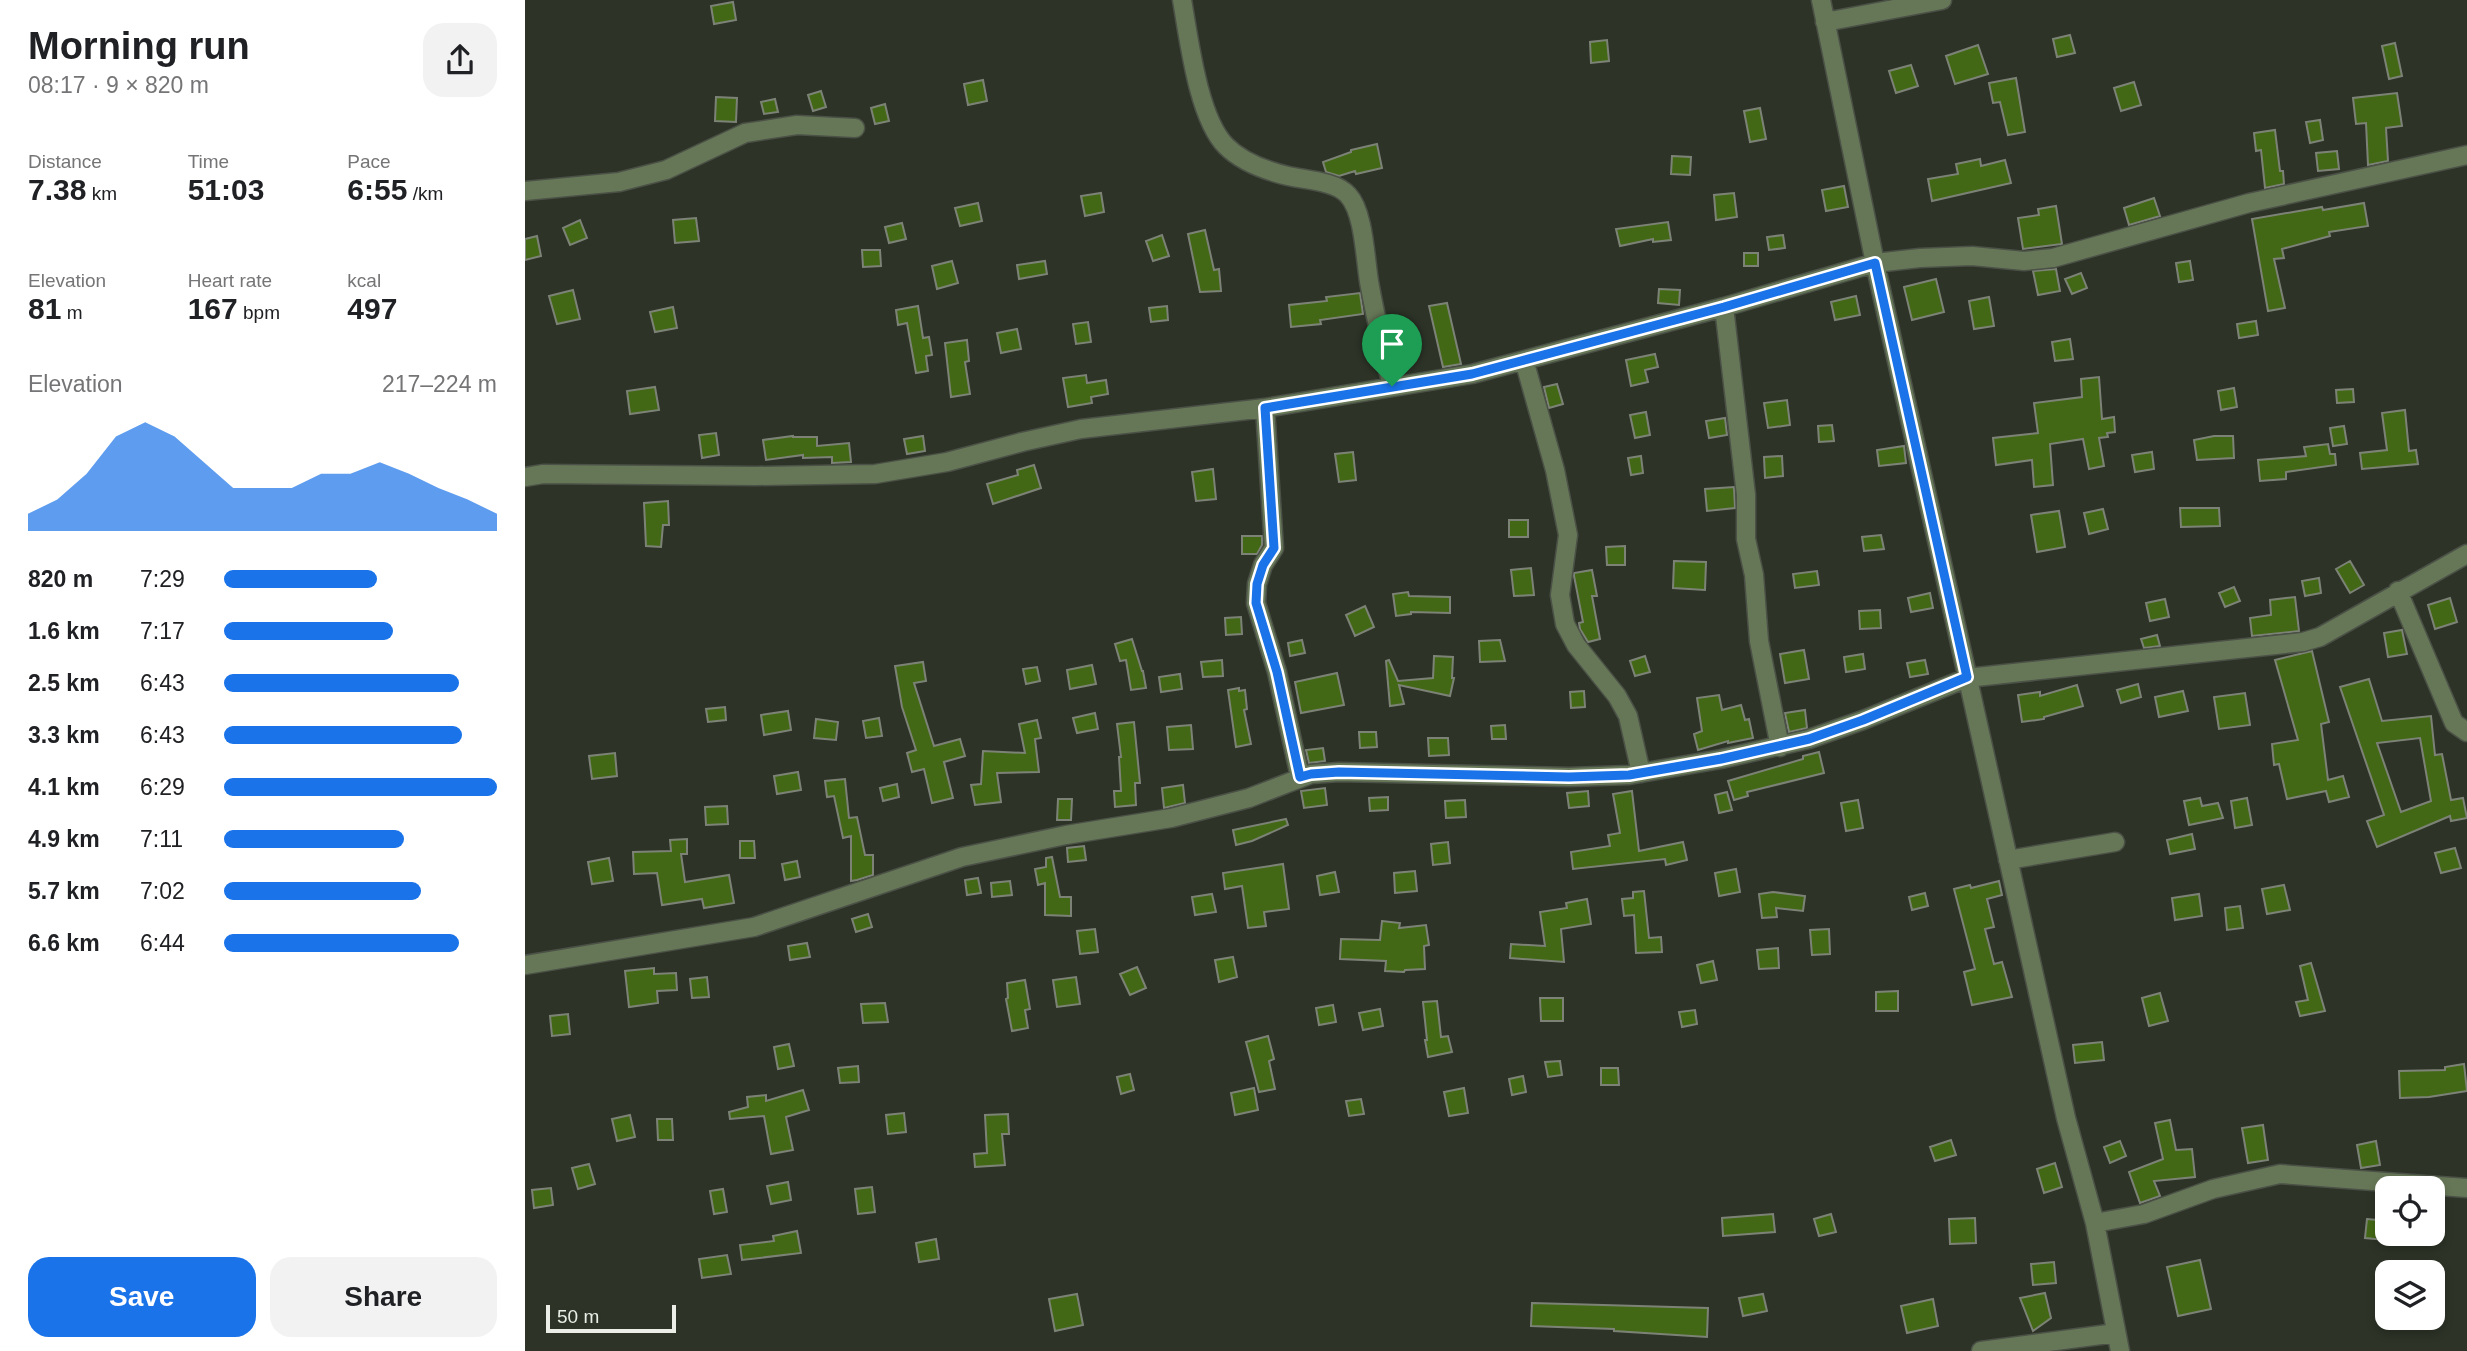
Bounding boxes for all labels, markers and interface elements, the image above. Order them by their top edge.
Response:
button: share [423,23,497,97]
text: Morning run [28,25,250,67]
text: 08:17 · 9 × 820 m [28,72,209,98]
text: Distance [28,151,102,172]
text: Time [188,151,229,172]
text: Pace [347,151,391,172]
text: 7.38 [28,173,86,206]
text: 51:03 [188,173,264,206]
text: 6:55 [347,173,407,206]
text: km [86,183,117,204]
text: /km [407,183,443,204]
text: Elevation [28,270,106,291]
text: Heart rate [188,270,272,291]
text: kcal [347,270,381,291]
text: 81 [28,292,61,325]
text: 167 [188,292,238,325]
text: 497 [347,292,397,325]
text: m [61,302,82,323]
text: bpm [238,302,280,323]
pin [1362,314,1422,386]
icon: arrive [1373,325,1411,363]
text: Elevation [28,371,123,397]
text: 217–224 m [382,371,497,397]
text: 820 m [28,566,93,592]
text: 7:29 [140,566,185,592]
text: 1.6 km [28,618,100,644]
text: 7:17 [140,618,185,644]
text: 2.5 km [28,670,100,696]
text: 6:43 [140,670,185,696]
text: 3.3 km [28,722,100,748]
text: 6:43 [140,722,185,748]
text: 4.1 km [28,774,100,800]
text: 6:29 [140,774,185,800]
text: 4.9 km [28,826,100,852]
text: 7:11 [140,826,183,852]
text: 5.7 km [28,878,100,904]
text: 7:02 [140,878,185,904]
text: 6.6 km [28,930,100,956]
text: 6:44 [140,930,185,956]
map controls [2375,1176,2445,1330]
button: locate [2375,1176,2445,1246]
button: Save [28,1257,256,1337]
button: Share [270,1257,497,1337]
button: layers [2375,1260,2445,1330]
scale bar [546,1302,675,1334]
text: 50 m [557,1306,599,1327]

